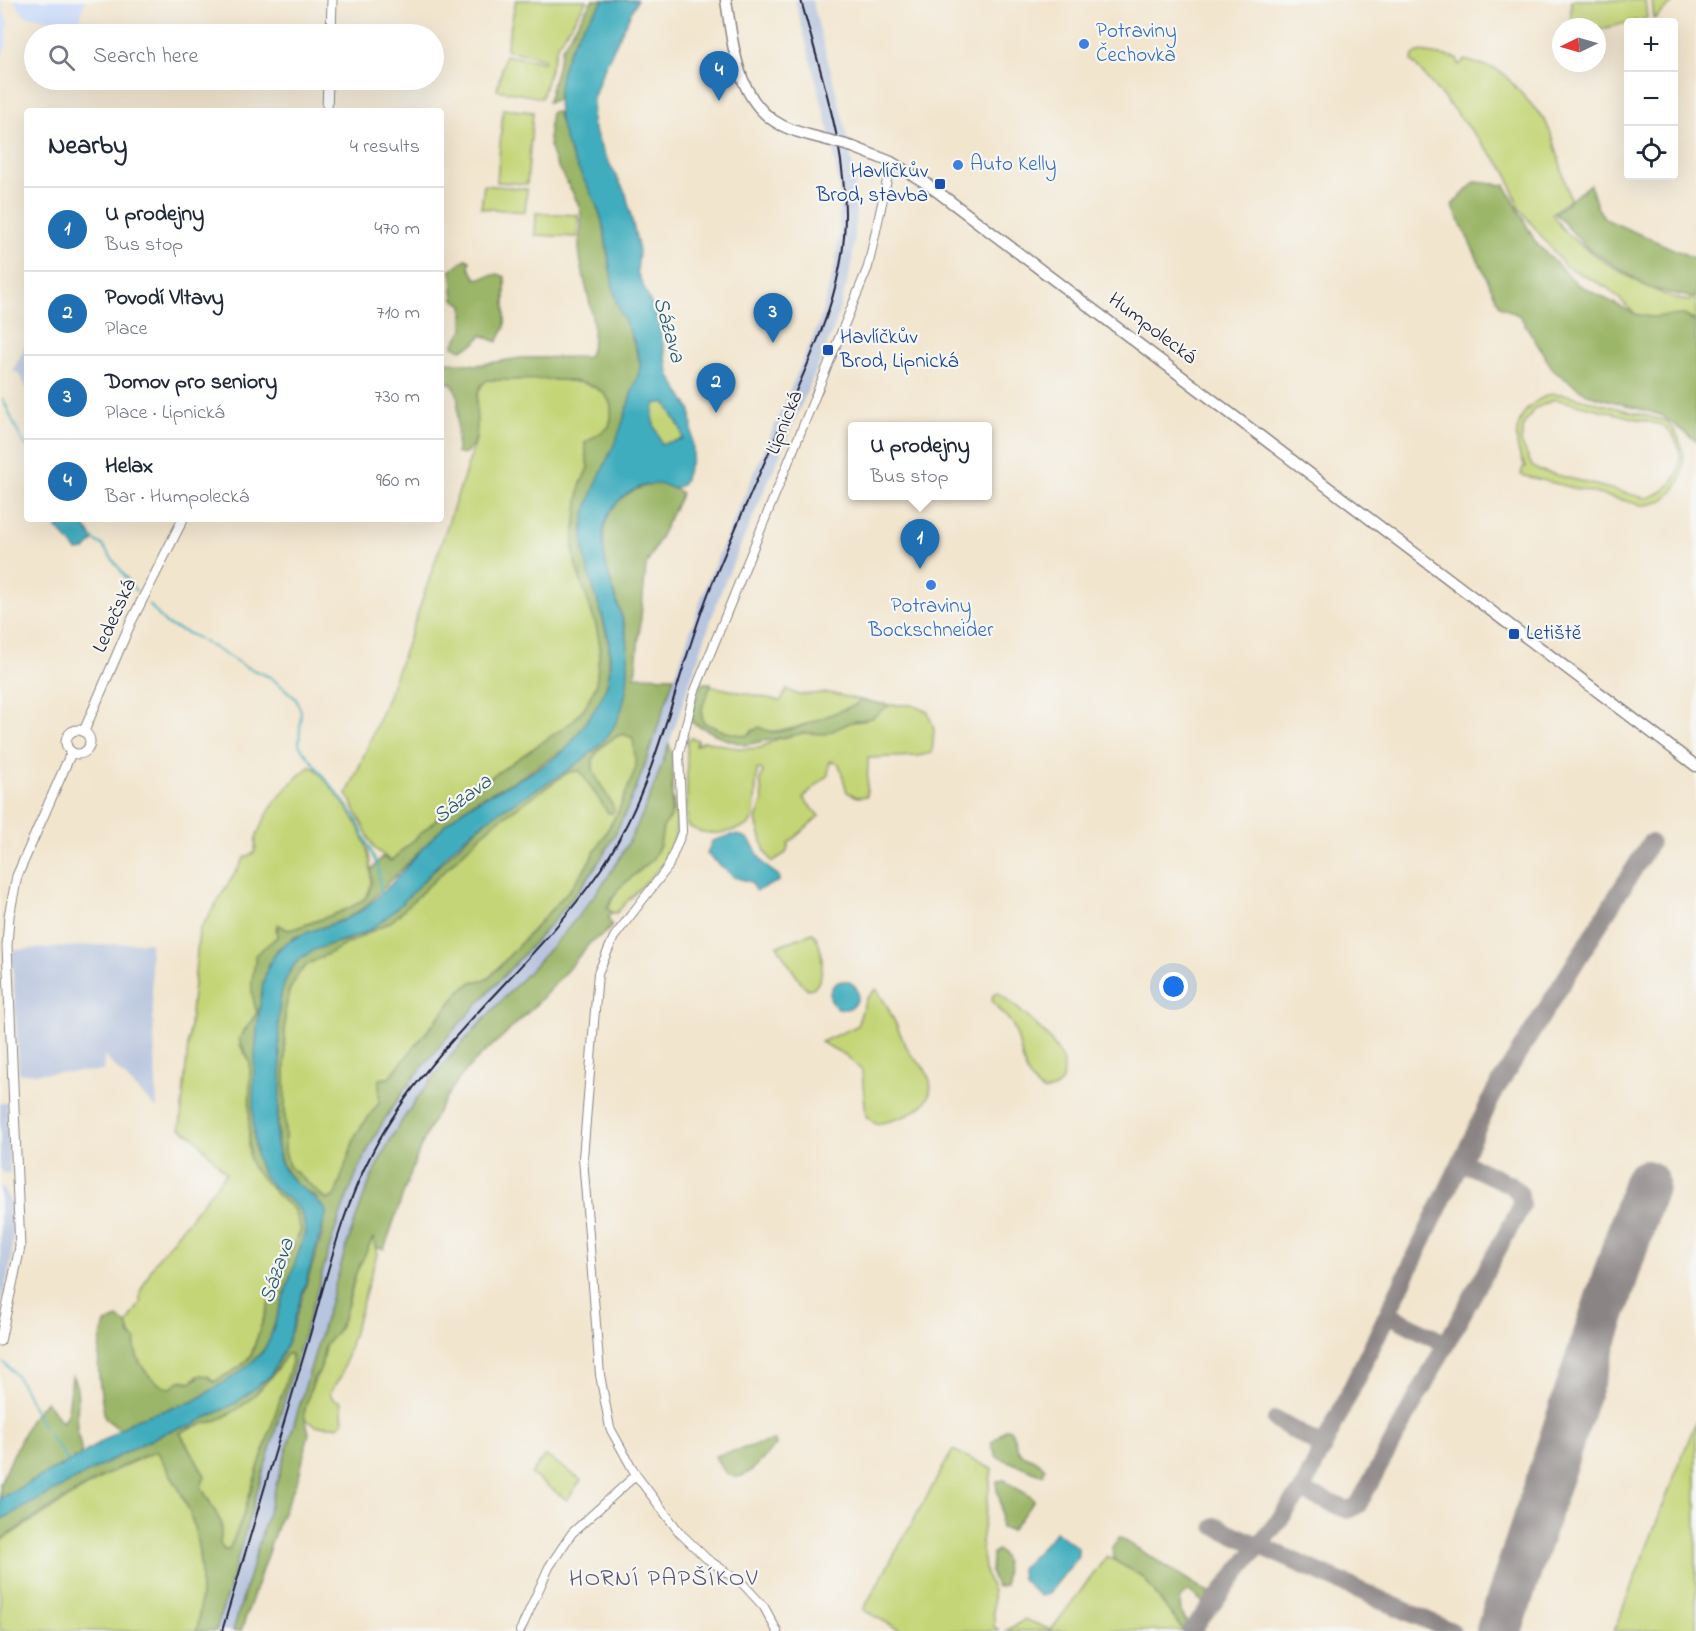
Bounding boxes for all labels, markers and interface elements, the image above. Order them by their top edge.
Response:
place label: Potraviny Čechovka [1096,17,1177,71]
north arrow [1552,18,1606,72]
map controls [1624,18,1678,180]
button: + [1624,18,1678,72]
search box [24,24,444,90]
marker: Potraviny Čechovka [1077,37,1091,51]
icon: search [45,41,78,74]
text: Search here [93,41,198,73]
pin: 4 [700,51,738,101]
button: − [1624,72,1678,126]
button: locate [1624,126,1678,180]
text: Nearby [48,128,127,166]
text: 4 results [350,133,420,162]
place label: Auto Kelly [970,150,1056,182]
place label: Havlíčkův Brod, stavba [815,157,929,211]
marker: Auto Kelly [951,158,965,172]
marker: Havlíčkův Brod, stavba [933,177,947,191]
text: U prodejny [105,199,204,231]
text: 1 [64,215,71,244]
text: 470 m [374,215,420,244]
text: Bus stop [105,231,183,260]
text: Povodí Vltavy [105,283,224,315]
street label: Humpolecká [1101,286,1203,373]
water label: Sázava [643,294,693,368]
pin: 3 [754,294,792,343]
text: 2 [63,299,72,328]
text: 710 m [376,299,420,328]
text: Place [105,315,147,344]
place label: Havlíčkův Brod, Lipnická [839,323,959,377]
marker: Havlíčkův Brod, Lipnická [821,343,835,357]
pin: 2 [696,364,736,413]
text: Domov pro seniory [105,367,277,399]
text: 3 [63,383,72,412]
text: 730 m [374,383,420,412]
street label: Lipnická [759,386,811,459]
text: Place · Lipnická [105,399,225,428]
popup [848,422,992,500]
text: U prodejny [870,431,970,463]
text: Helax [105,451,153,483]
text: Bus stop [870,463,949,492]
text: 4 [63,467,72,496]
text: 960 m [376,467,420,496]
text: Bar · Humpolecká [105,483,249,512]
pin: 1 [900,520,940,569]
street label: Ledečská [85,574,145,658]
marker: Potraviny Bockschneider [924,578,938,592]
place label: Potraviny Bockschneider [868,592,994,646]
place label: Letiště [1526,619,1582,649]
marker: Letiště [1507,627,1521,641]
water label: Sázava [427,766,500,833]
your location [1159,972,1188,1001]
water label: Sázava [252,1233,304,1308]
district label: HORNÍ PAPŠÍKOV [569,1562,759,1597]

